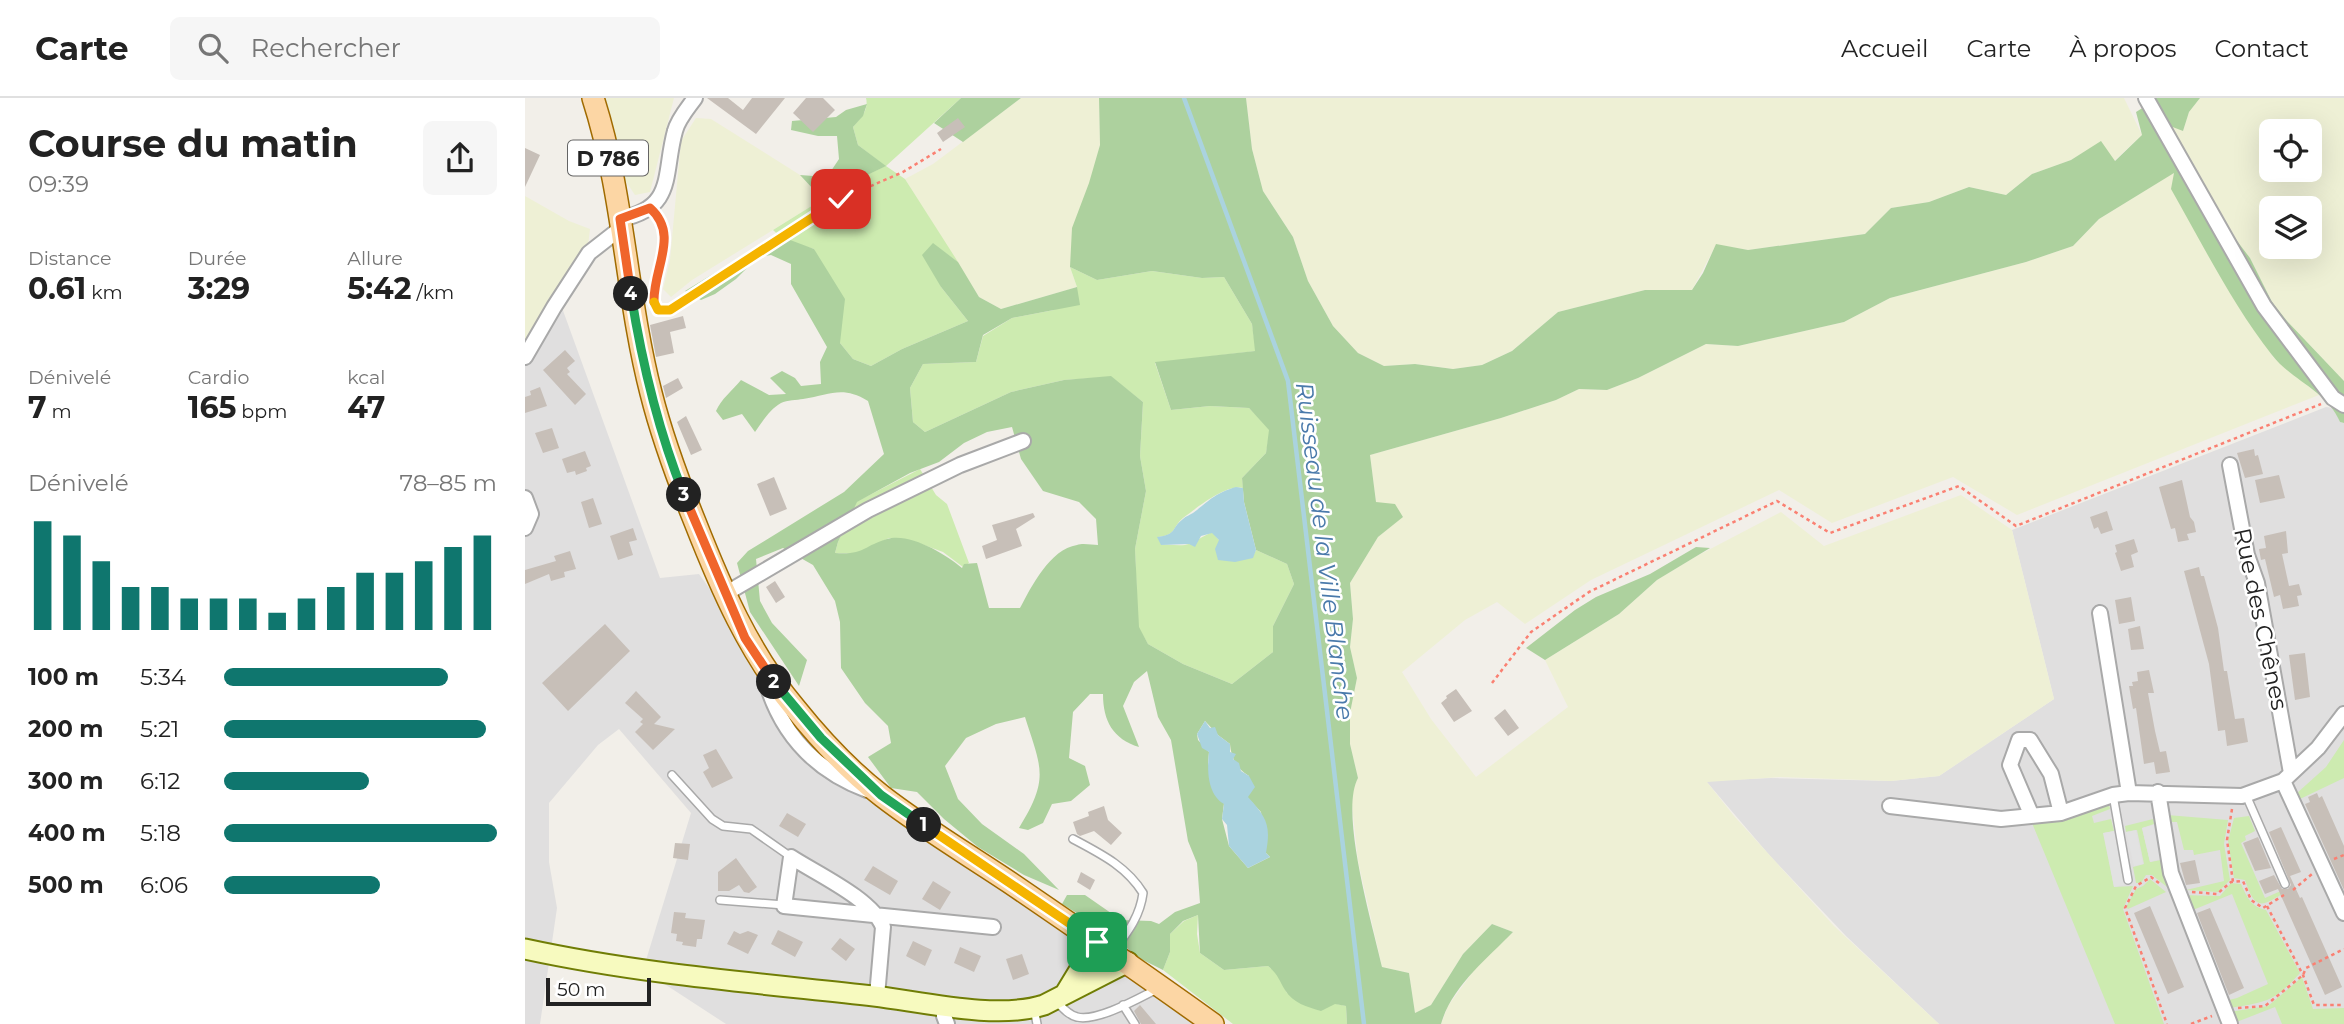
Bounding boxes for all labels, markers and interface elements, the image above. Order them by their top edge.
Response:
search box [170,17,660,80]
text: Carte [35,28,128,68]
icon: search [194,29,232,67]
text: Rechercher [250,32,401,64]
text: Accueil [1841,34,1928,63]
text: Carte [1966,34,2031,63]
text: À propos [2069,34,2176,63]
text: Contact [2214,34,2309,63]
map controls [2259,119,2322,259]
button: locate [2259,119,2322,182]
text: Course du matin [28,120,358,167]
button: share [423,121,497,195]
road number: D 786 [568,140,648,176]
pin [811,169,871,229]
text: 09:39 [28,170,89,198]
icon: check [822,180,860,218]
button: layers [2259,196,2322,259]
text: Distance [28,247,111,270]
text: Durée [188,247,246,270]
text: Allure [347,247,403,270]
text: 0.61 [28,270,86,307]
text: 3:29 [188,270,250,307]
text: 5:42 [347,270,411,307]
pin: 4 [613,276,649,312]
text: km [86,281,123,304]
text: /km [411,281,454,304]
text: 4 [624,282,637,305]
text: Dénivelé [28,366,111,389]
text: Cardio [188,366,249,389]
text: kcal [347,366,385,389]
water label: Ruisseau de la Ville Blanche [1290,380,1360,722]
text: 7 [28,389,47,426]
text: 165 [188,389,236,426]
text: 47 [347,389,385,426]
text: m [47,400,72,423]
text: bpm [236,400,287,423]
text: Dénivelé [28,469,129,497]
text: 78–85 m [400,469,497,497]
pin: 3 [667,478,701,512]
text: 3 [678,483,689,506]
street label: Rue des Chênes [2228,526,2294,712]
text: 100 m [28,663,99,691]
text: 5:34 [140,663,186,691]
pin: 2 [757,664,791,700]
text: 2 [768,670,779,693]
text: 200 m [28,715,103,743]
text: 5:21 [140,715,179,743]
text: 300 m [28,767,104,795]
text: 6:12 [140,767,180,795]
pin: 1 [907,808,941,842]
text: 1 [920,813,927,836]
text: 400 m [28,819,106,847]
text: 5:18 [140,819,181,847]
text: 500 m [28,871,104,899]
text: 6:06 [140,871,188,899]
pin [1067,912,1127,972]
icon: arrive [1078,923,1116,961]
scale bar [546,975,651,1007]
text: 50 m [557,978,605,1001]

